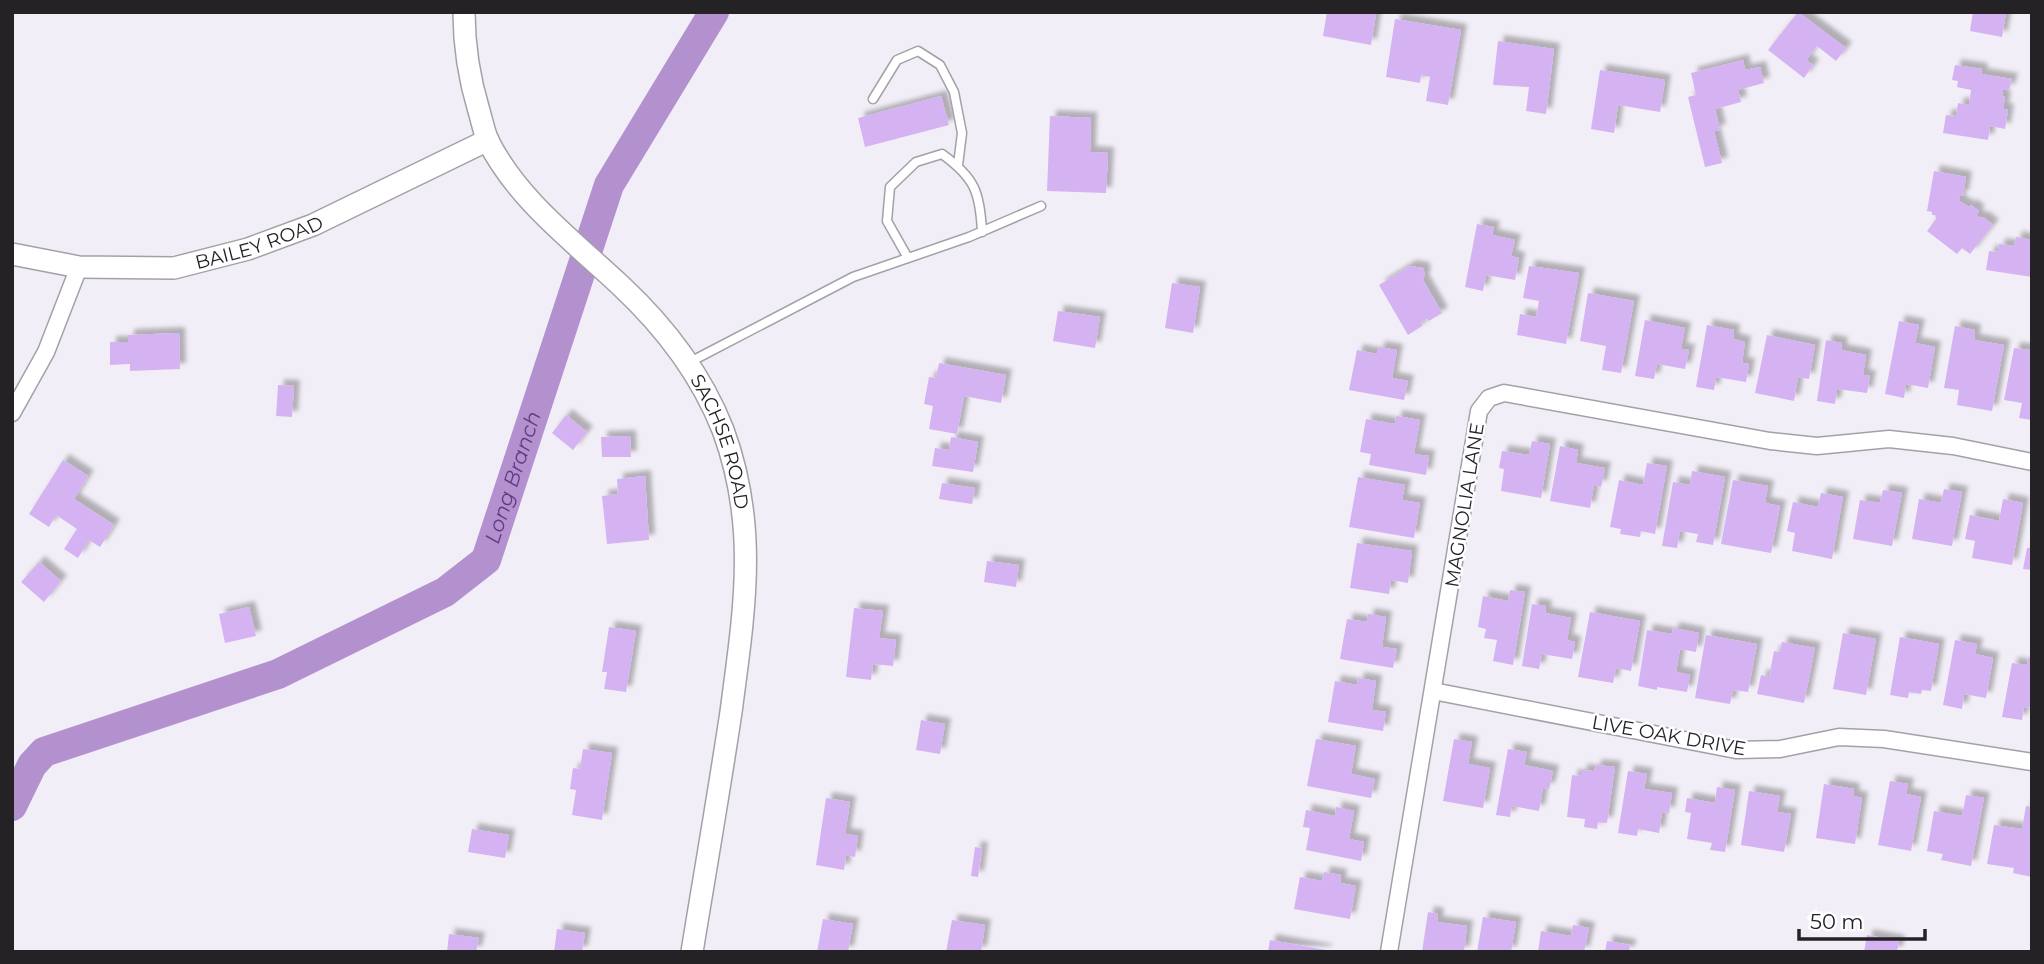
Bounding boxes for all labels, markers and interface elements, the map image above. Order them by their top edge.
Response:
street label: BAILEY ROAD [193,211,327,274]
street label: SACHSE ROAD [685,370,753,511]
water label: Long Branch [479,408,546,547]
street label: MAGNOLIA LANE [1440,421,1489,589]
street label: LIVE OAK DRIVE [1590,711,1748,760]
scale bar [1799,898,1925,942]
text: 50 m [1810,909,1864,934]

